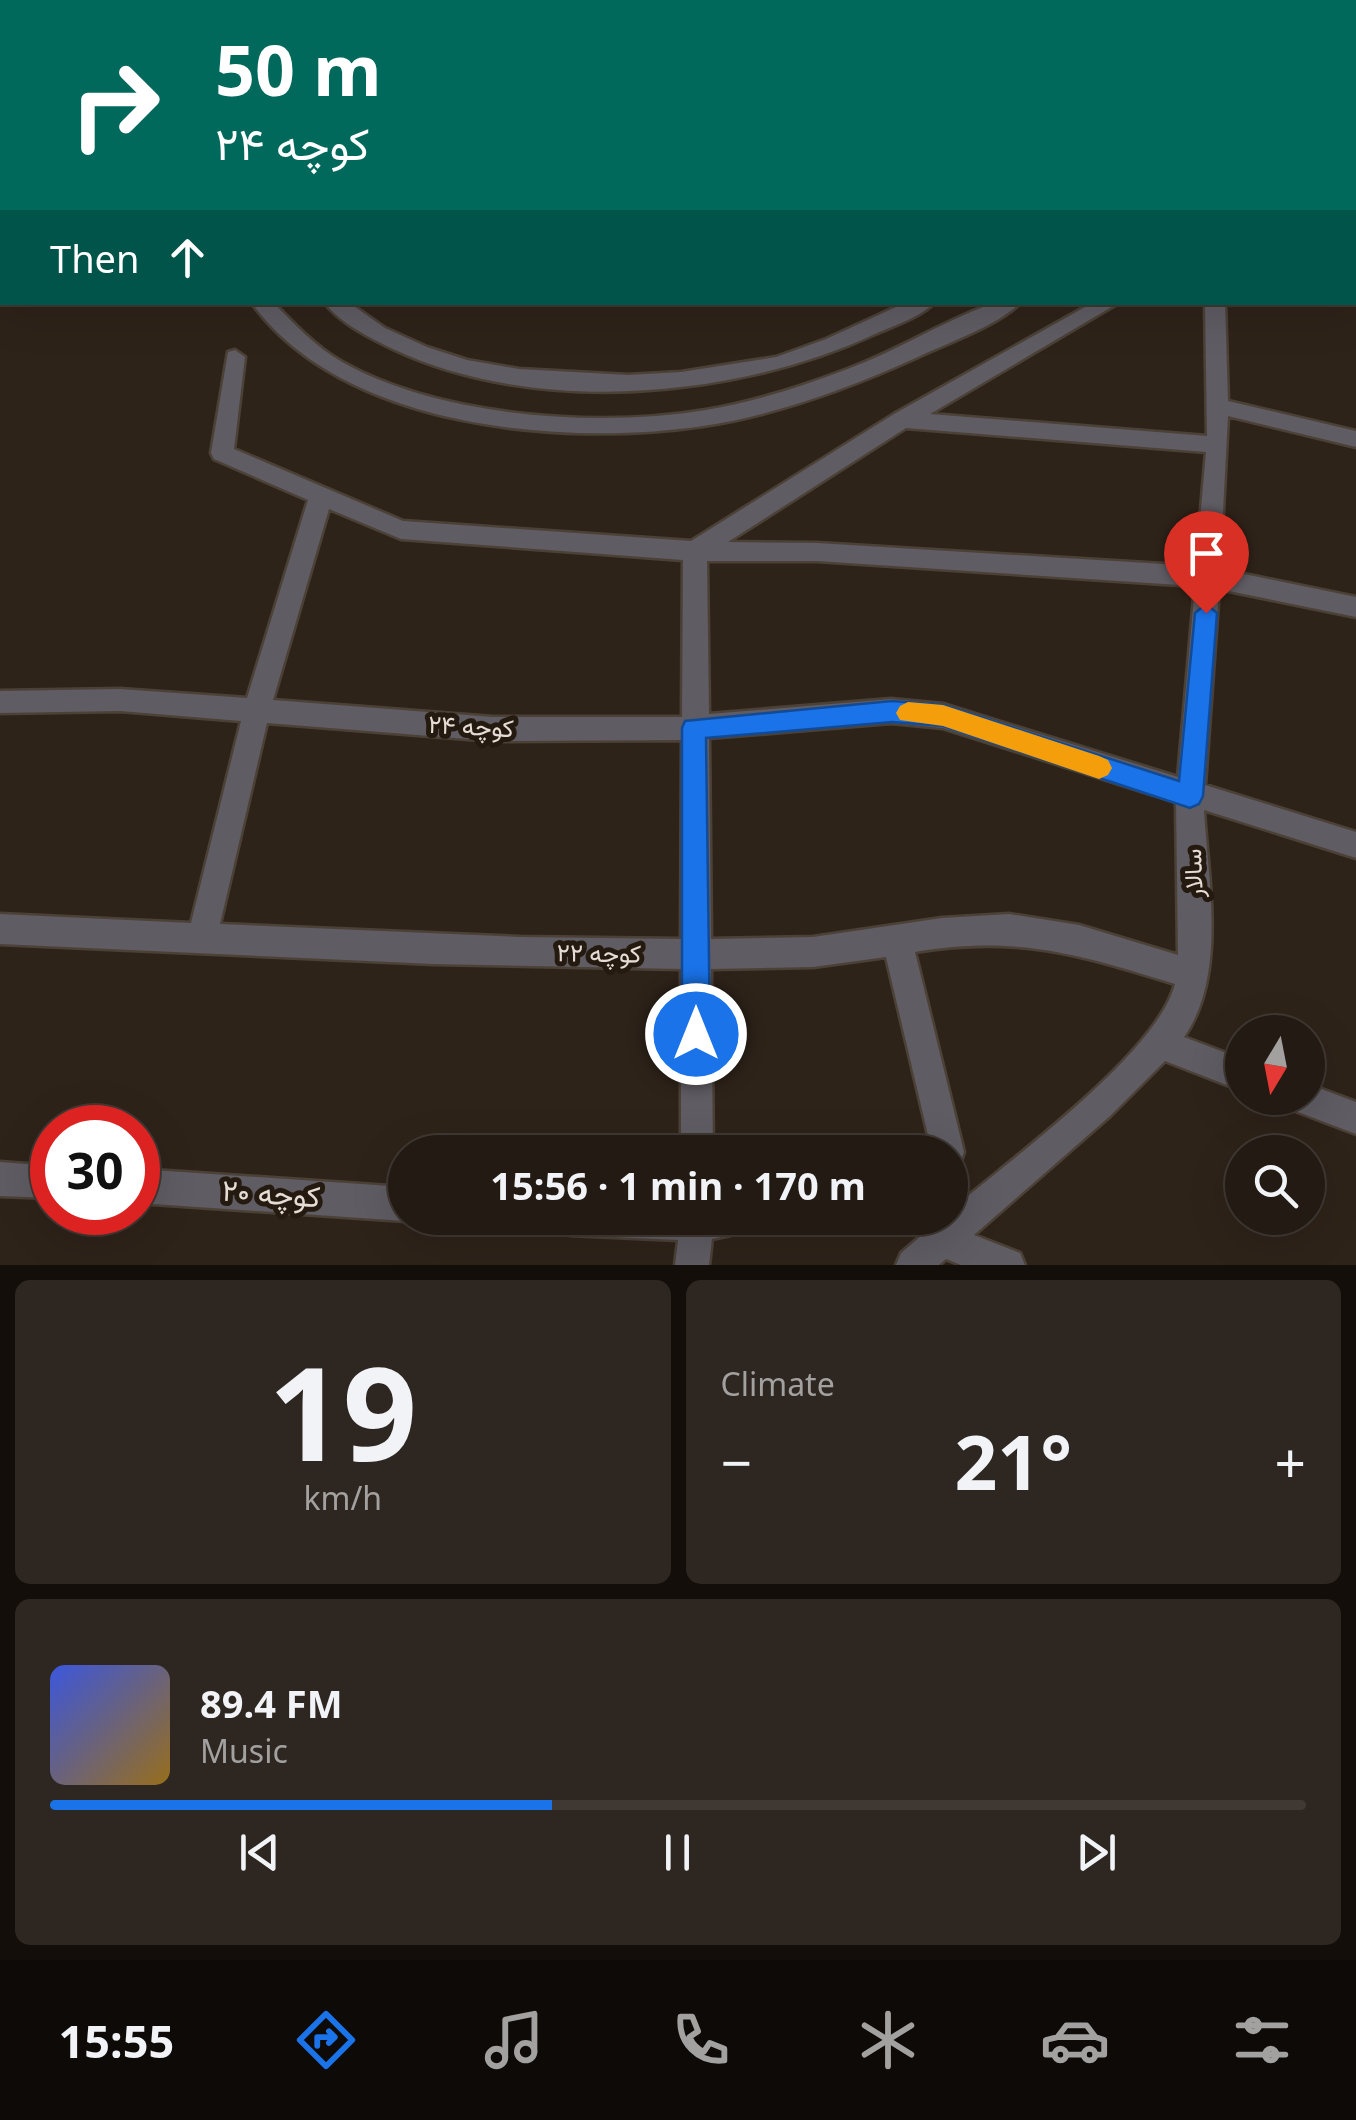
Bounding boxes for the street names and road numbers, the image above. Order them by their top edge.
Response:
street label: کوچه ۲۴ [427,706,515,745]
street label: سالار [1174,848,1210,899]
street label: کوچه ۲۲ [556,934,642,971]
street label: کوچه ۲۰ [220,1169,322,1217]

